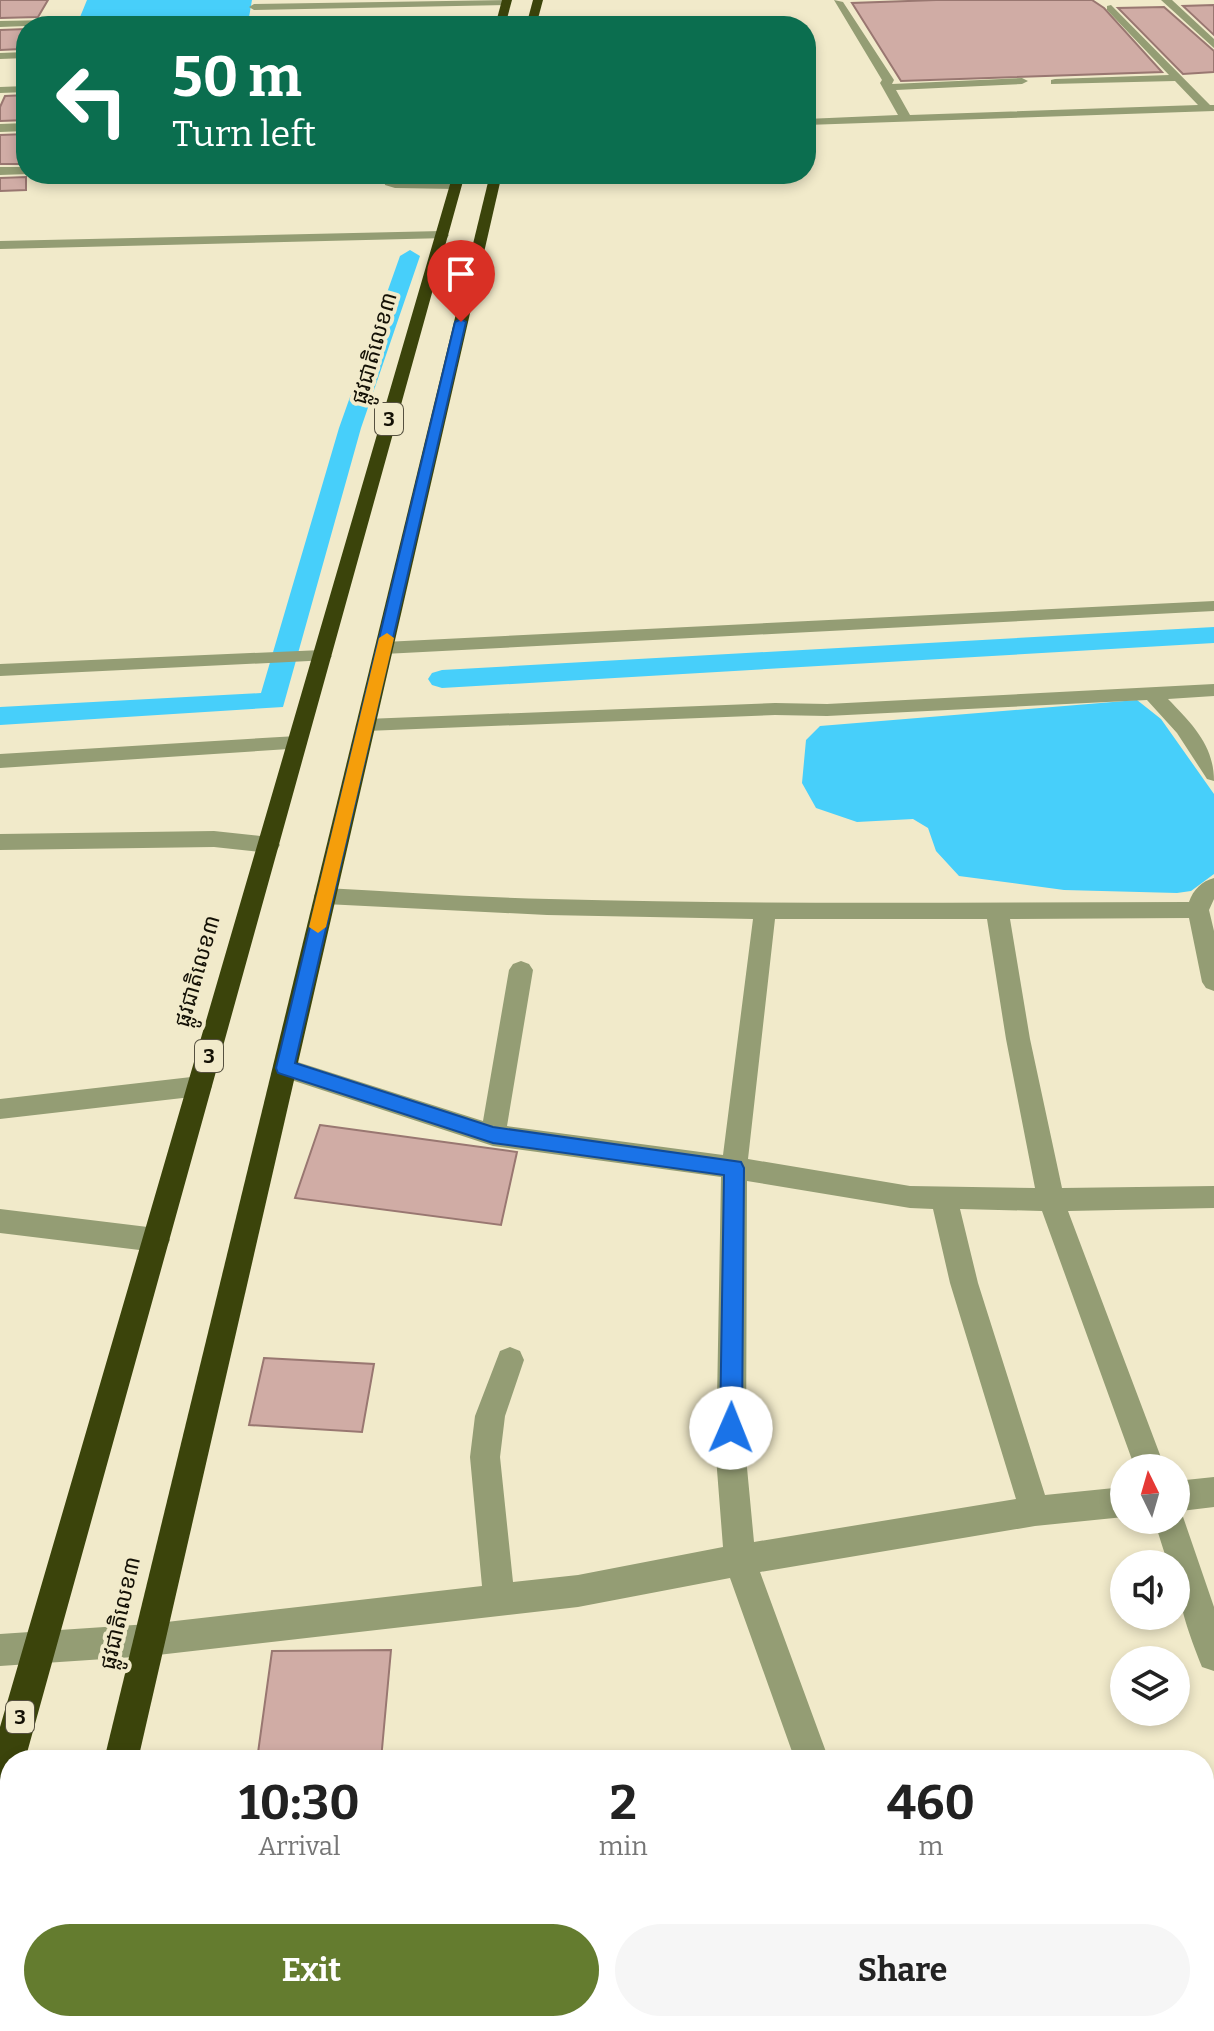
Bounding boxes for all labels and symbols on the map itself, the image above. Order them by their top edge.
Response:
pin [427,240,495,322]
street label: ផ្លូវជាតិលេខ៣ [345,289,409,409]
road number: 3 [375,403,403,435]
street label: ផ្លូវជាតិលេខ៣ [168,912,232,1032]
road number: 3 [195,1040,223,1072]
position arrow [689,1386,773,1470]
north arrow [1110,1454,1190,1534]
street label: ផ្លូវជាតិលេខ៣ [94,1554,152,1674]
road number: 3 [6,1701,34,1733]

